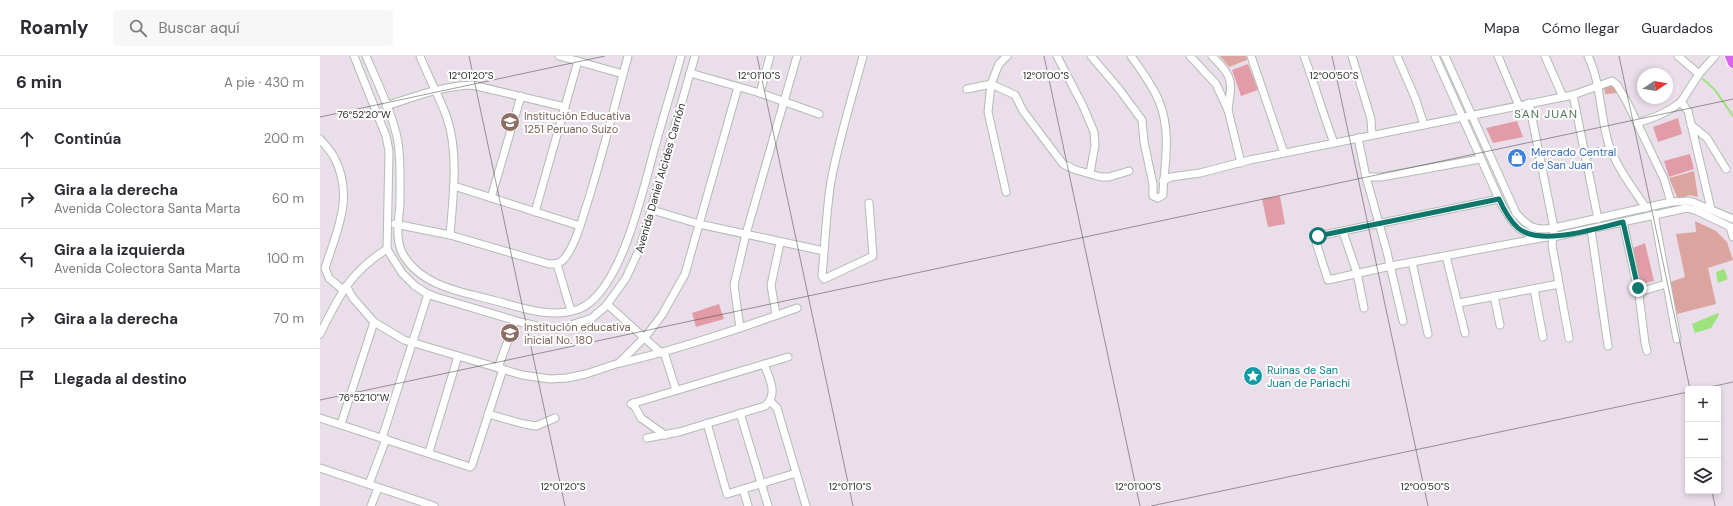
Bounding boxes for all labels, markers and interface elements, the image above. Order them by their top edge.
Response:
search box [113,10,393,46]
text: Roamly [20,15,89,40]
icon: search [127,17,149,39]
text: Buscar aquí [159,18,240,38]
text: Mapa [1484,19,1520,37]
text: Cómo llegar [1542,19,1619,37]
text: Guardados [1641,19,1713,37]
north arrow [1637,68,1673,104]
text: 12°01'20"S [448,69,494,82]
text: 12°01'10"S [738,69,780,82]
text: 12°01'00"S [1023,69,1069,82]
text: 12°00'50"S [1310,69,1359,82]
text: 6 min [16,71,62,93]
text: A pie · 430 m [224,74,304,91]
street label: Avenida Daniel Alcides Carrión [632,101,688,255]
district label: SAN JUAN [1514,106,1578,122]
text: 76°52'20"W [337,108,391,121]
place label: Institución Educativa 1251 Peruano Suizo [524,109,630,136]
school or university icon: Institución Educativa 1251 Peruano Suizo [499,111,521,133]
icon: ahead [16,128,38,150]
text: Continúa [54,129,121,149]
text: 200 m [264,130,304,147]
place label: Mercado Central de San Juan [1531,145,1616,172]
shop icon: Mercado Central de San Juan [1506,147,1528,169]
text: Gira a la derecha [54,180,178,200]
icon: right [16,188,38,210]
text: 60 m [272,190,304,207]
text: Avenida Colectora Santa Marta [54,200,240,217]
route start [1309,227,1327,245]
text: Gira a la izquierda [54,240,185,260]
icon: left [16,248,38,270]
text: 100 m [267,250,304,267]
text: Avenida Colectora Santa Marta [54,260,240,277]
route end [1629,279,1647,297]
icon: right [16,308,38,330]
text: Gira a la derecha [54,309,178,329]
text: 70 m [273,310,304,327]
place label: Institución educativa inicial No. 180 [524,320,630,347]
school or university icon: Institución educativa inicial No. 180 [499,322,521,344]
place label: Ruinas de San Juan de Pariachi [1267,363,1350,390]
place icon: Ruinas de San Juan de Pariachi [1242,365,1264,387]
icon: arrive [16,368,38,390]
text: Llegada al destino [54,369,187,389]
map controls [1685,386,1721,494]
button: + [1685,386,1721,422]
text: 76°52'10"W [339,391,390,404]
button: − [1685,422,1721,458]
button: layers [1685,458,1721,494]
text: 12°01'20"S [540,480,586,493]
text: 12°01'10"S [829,480,871,493]
text: 12°01'00"S [1115,480,1161,493]
text: 12°00'50"S [1401,480,1450,493]

